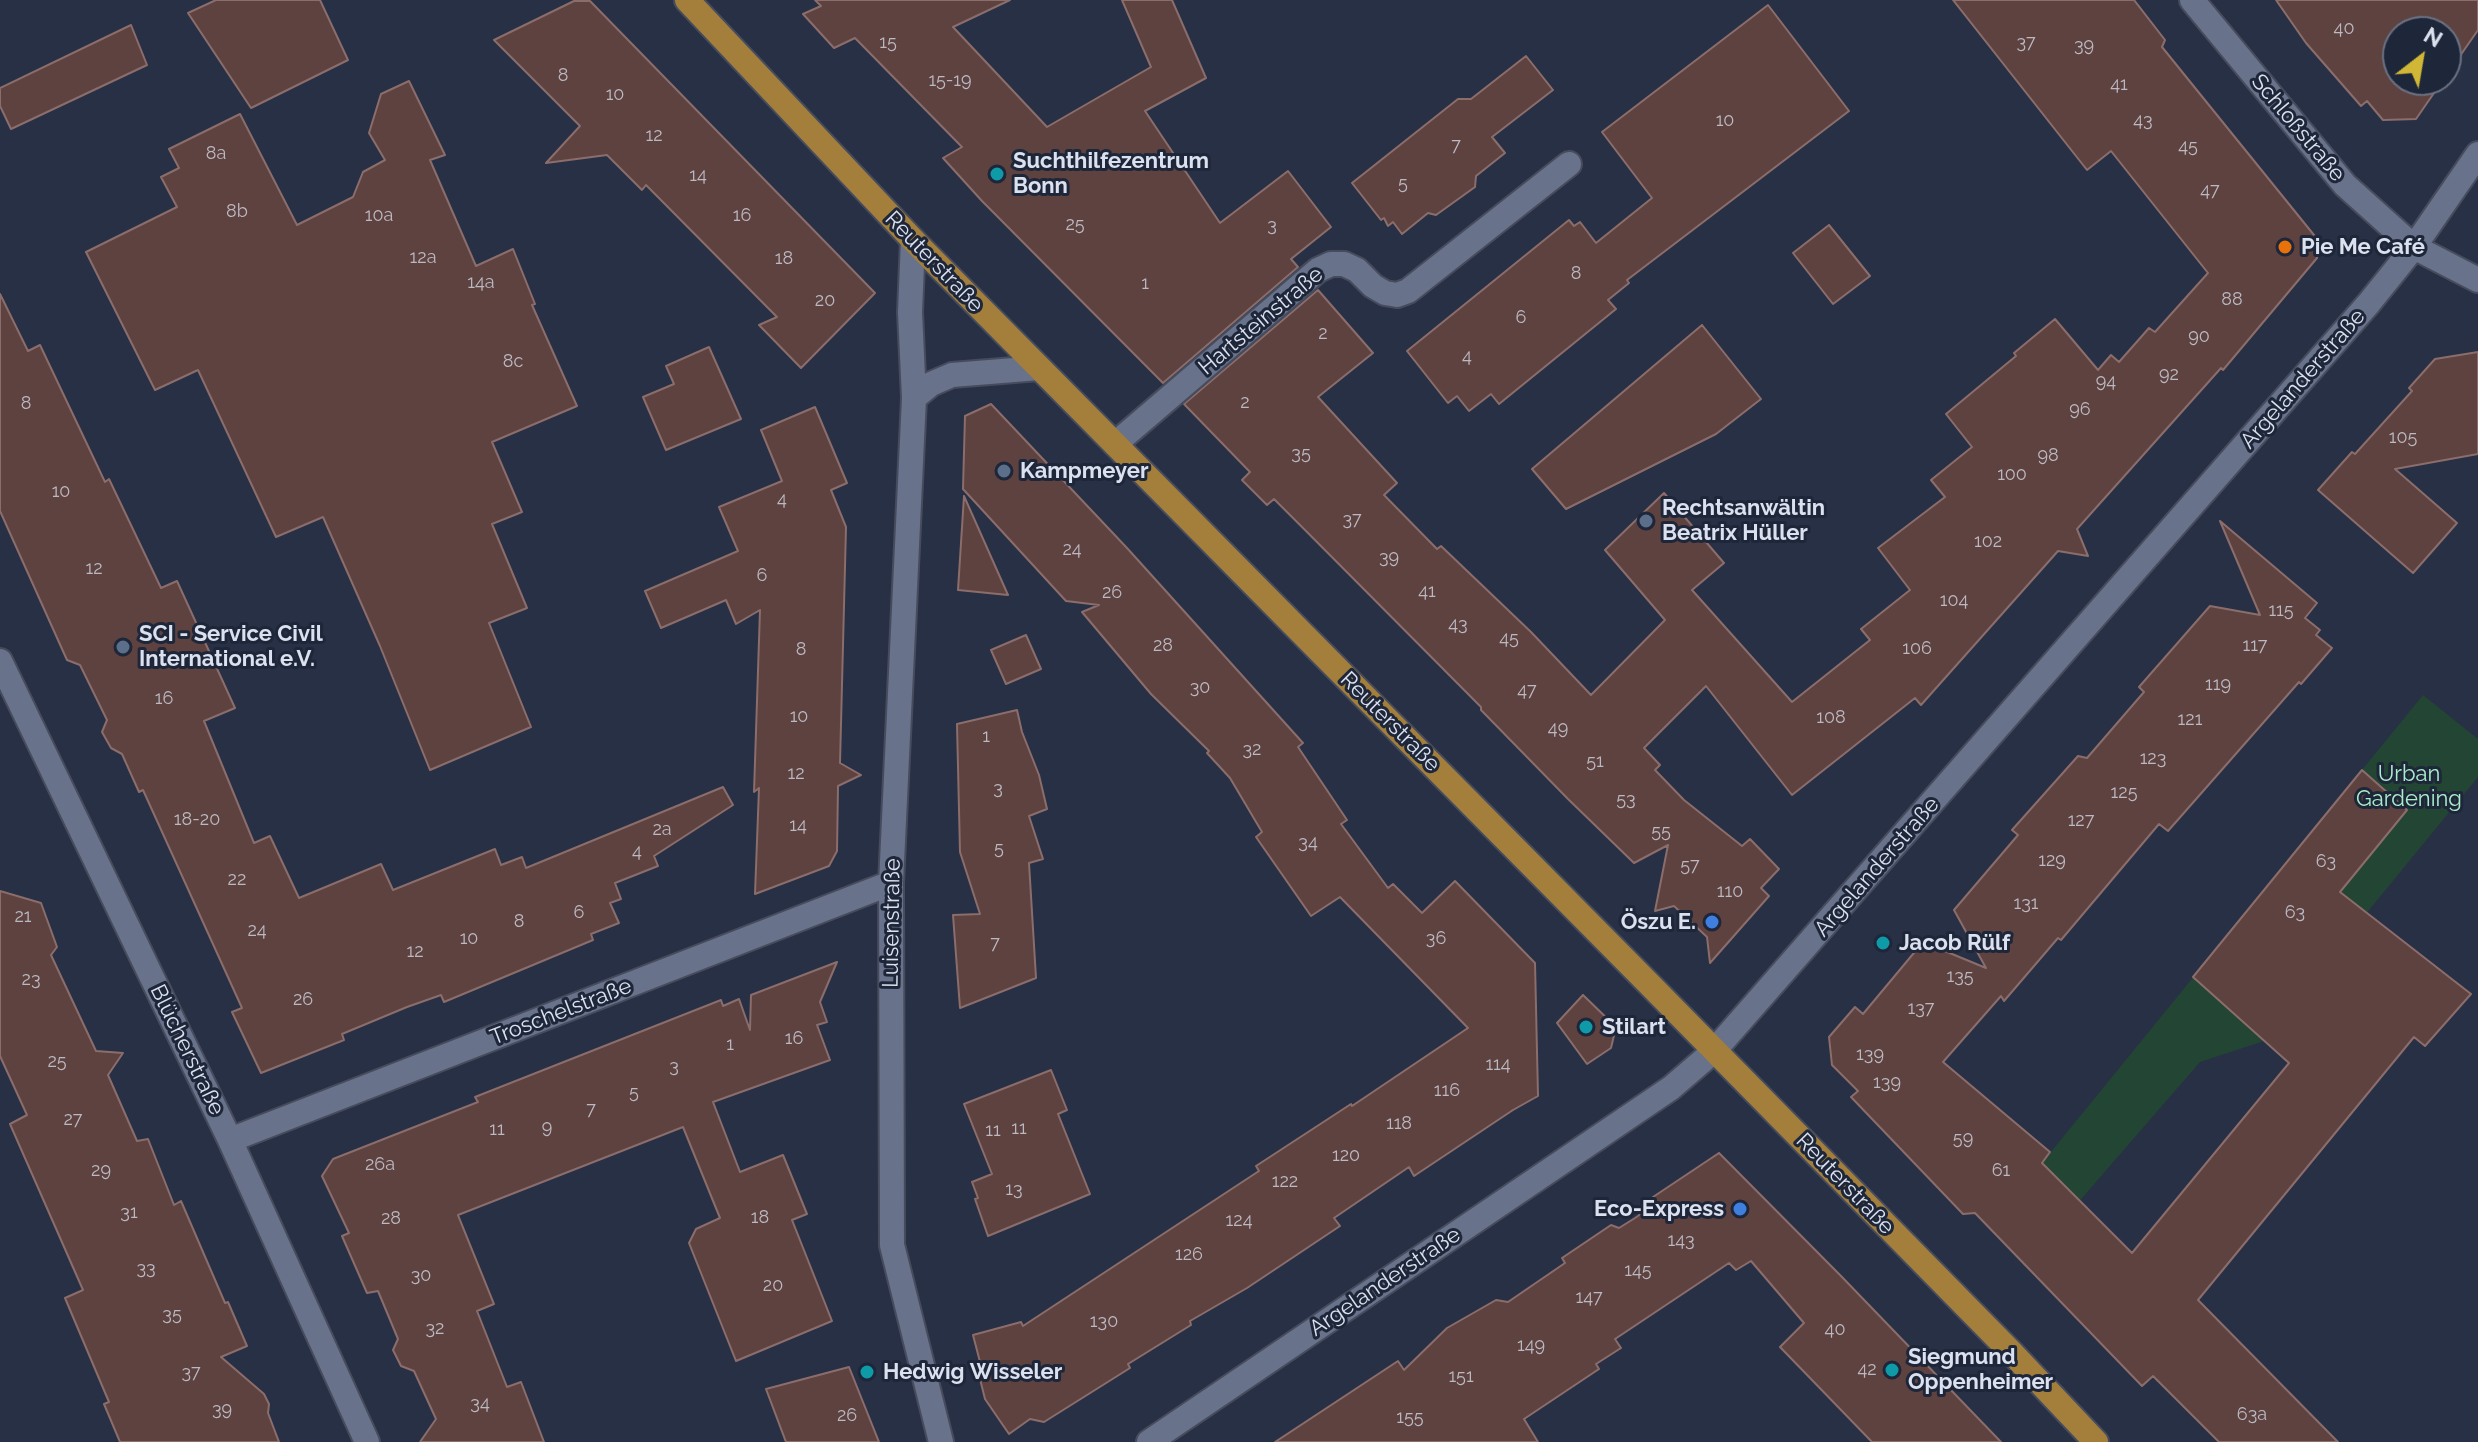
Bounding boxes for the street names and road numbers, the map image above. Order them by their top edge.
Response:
street label: Schloßstraße [2245,69,2351,187]
street label: Reuterstraße [879,206,989,318]
street label: Hartsteinstraße [1193,261,1329,381]
street label: Argelanderstraße [2235,304,2371,454]
street label: Reuterstraße [1335,667,1445,777]
street label: Argelanderstraße [1809,792,1945,942]
street label: Luisenstraße [878,858,906,988]
street label: Troschelstraße [487,973,635,1051]
street label: Blücherstraße [144,980,230,1120]
street label: Reuterstraße [1790,1128,1900,1240]
street label: Argelanderstraße [1304,1222,1466,1342]

